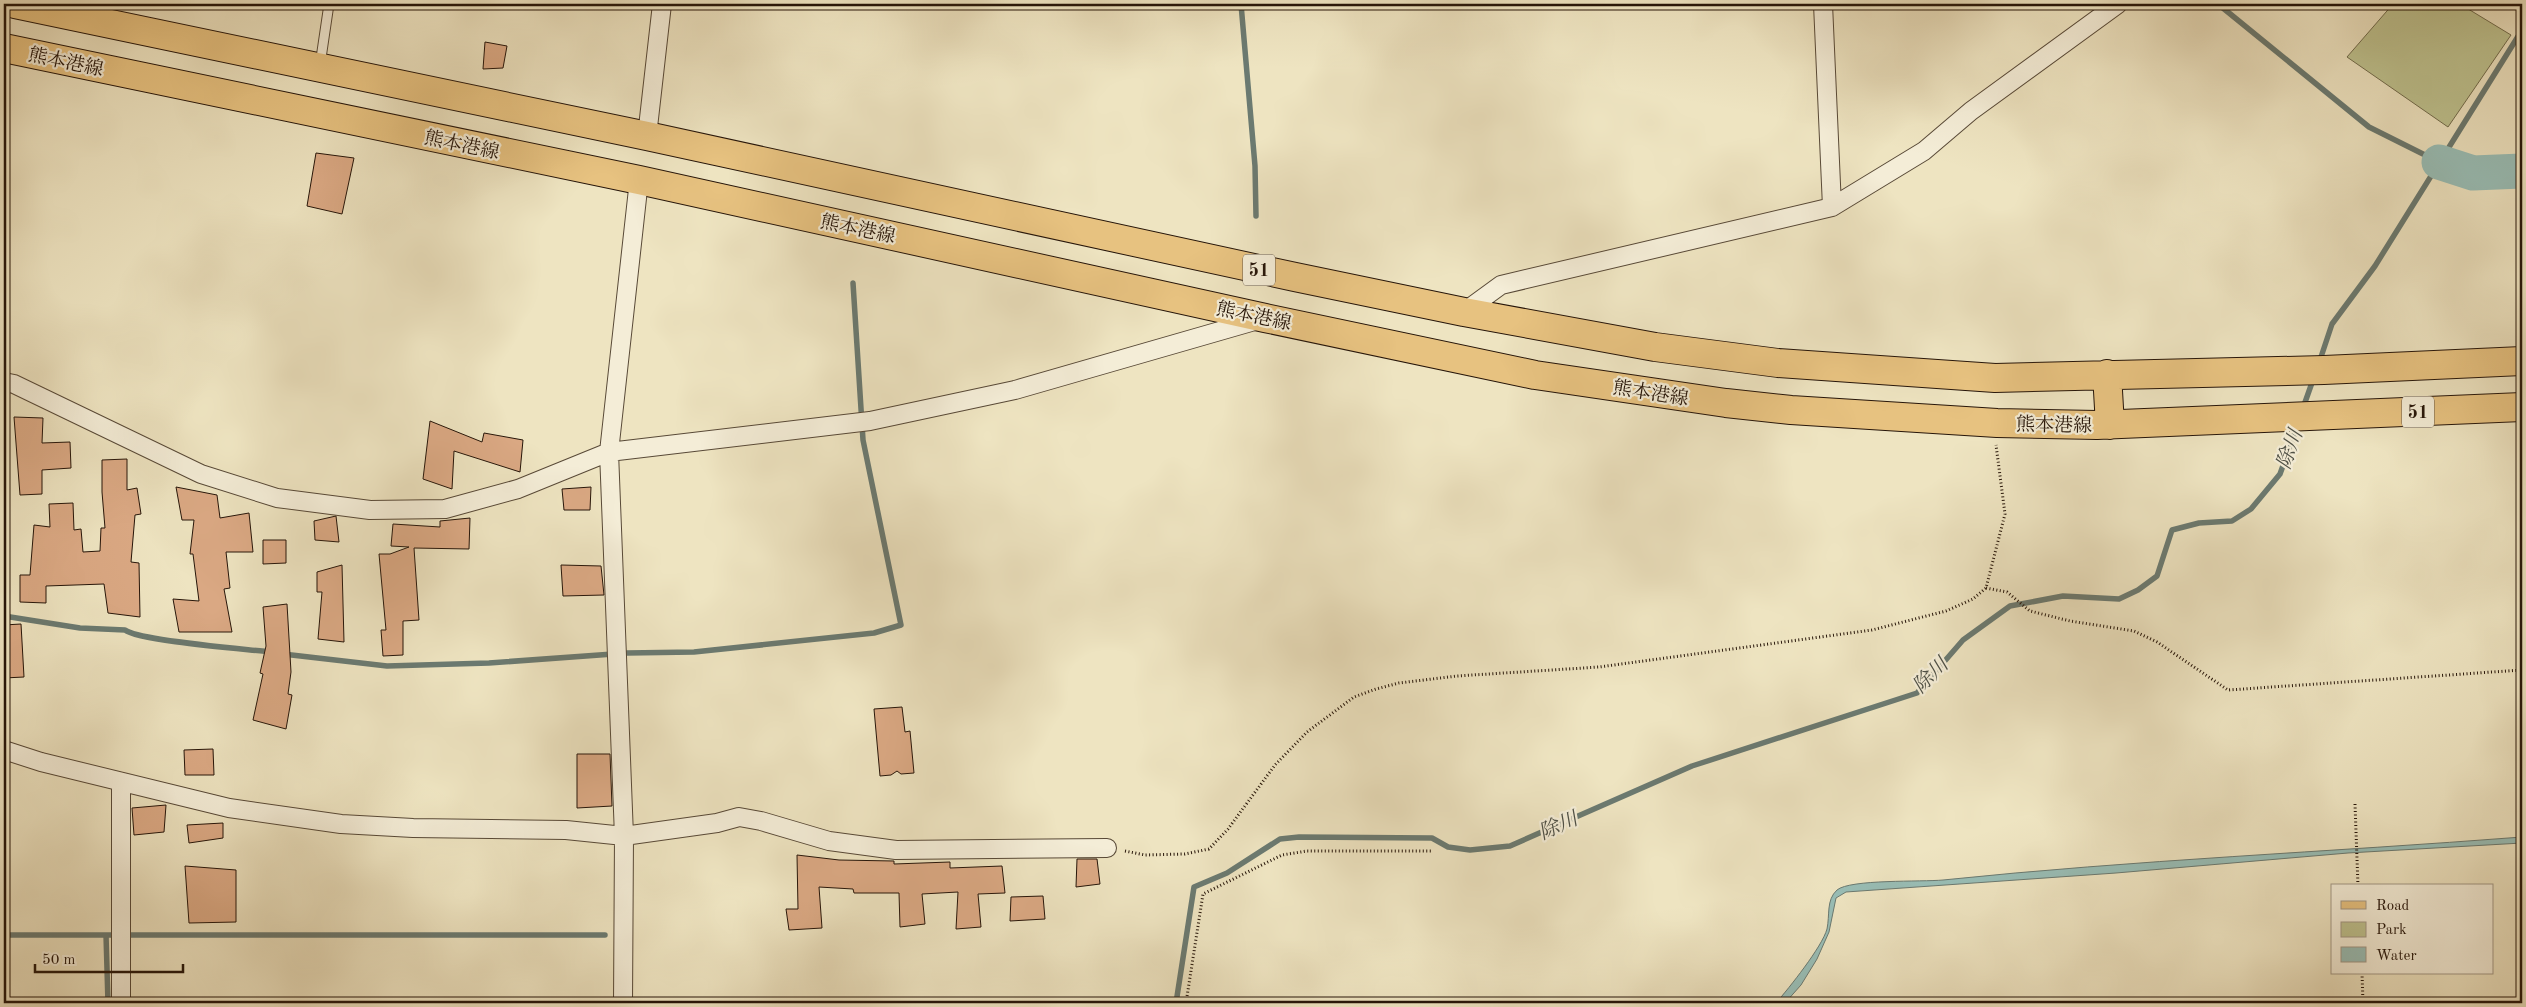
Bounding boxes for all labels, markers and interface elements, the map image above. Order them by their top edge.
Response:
street label: 熊本港線 [26,43,105,81]
street label: 熊本港線 [422,126,501,164]
street label: 熊本港線 [818,210,897,248]
road number: 51 [1243,254,1275,286]
street label: 熊本港線 [1214,297,1293,335]
street label: 熊本港線 [1612,376,1690,410]
road number: 51 [2402,397,2434,428]
street label: 熊本港線 [2016,413,2092,437]
water label: 除川 [2273,425,2308,472]
water label: 除川 [1909,652,1954,698]
water label: 除川 [1536,807,1583,844]
legend [2331,884,2494,974]
text: Road [2376,899,2410,914]
text: Park [2376,923,2407,938]
scale bar [35,942,182,974]
text: Water [2376,949,2417,964]
text: 50 m [42,953,76,968]

